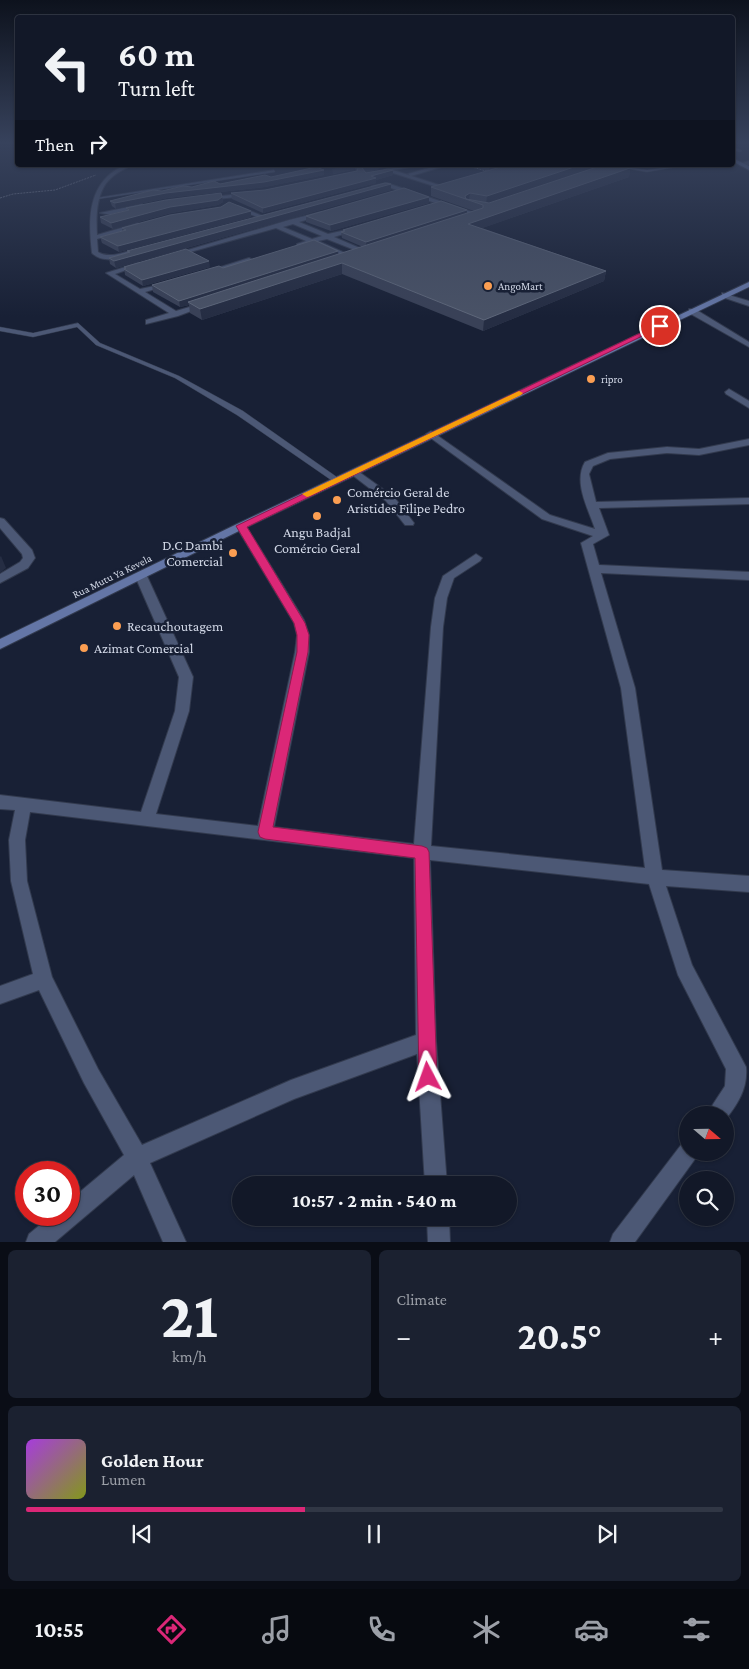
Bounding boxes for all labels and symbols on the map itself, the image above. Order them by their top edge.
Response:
marker: AngoMart [482,280,494,292]
place label: AngoMart [498,280,543,293]
pin [639,305,681,347]
marker: ripro [585,373,597,385]
place label: ripro [601,373,623,386]
place label: Comércio Geral de Aristides Filipe Pedro [347,484,465,516]
marker: Comércio Geral de Aristides Filipe Pedro [331,494,343,506]
marker: Angu Badjal Comércio Geral [311,510,323,522]
place label: Angu Badjal Comércio Geral [274,524,360,556]
place label: D.C Dambi Comercial [162,537,223,569]
marker: D.C Dambi Comercial [227,547,239,559]
street label: Rua Mutu Ya Kevela [70,552,154,600]
place label: Recauchoutagem [127,618,223,634]
marker: Recauchoutagem [111,620,123,632]
place label: Azimat Comercial [94,640,194,656]
marker: Azimat Comercial [78,642,90,654]
position arrow [401,1050,453,1102]
north arrow [679,1106,734,1161]
speed limit sign: 30 [15,1161,80,1226]

